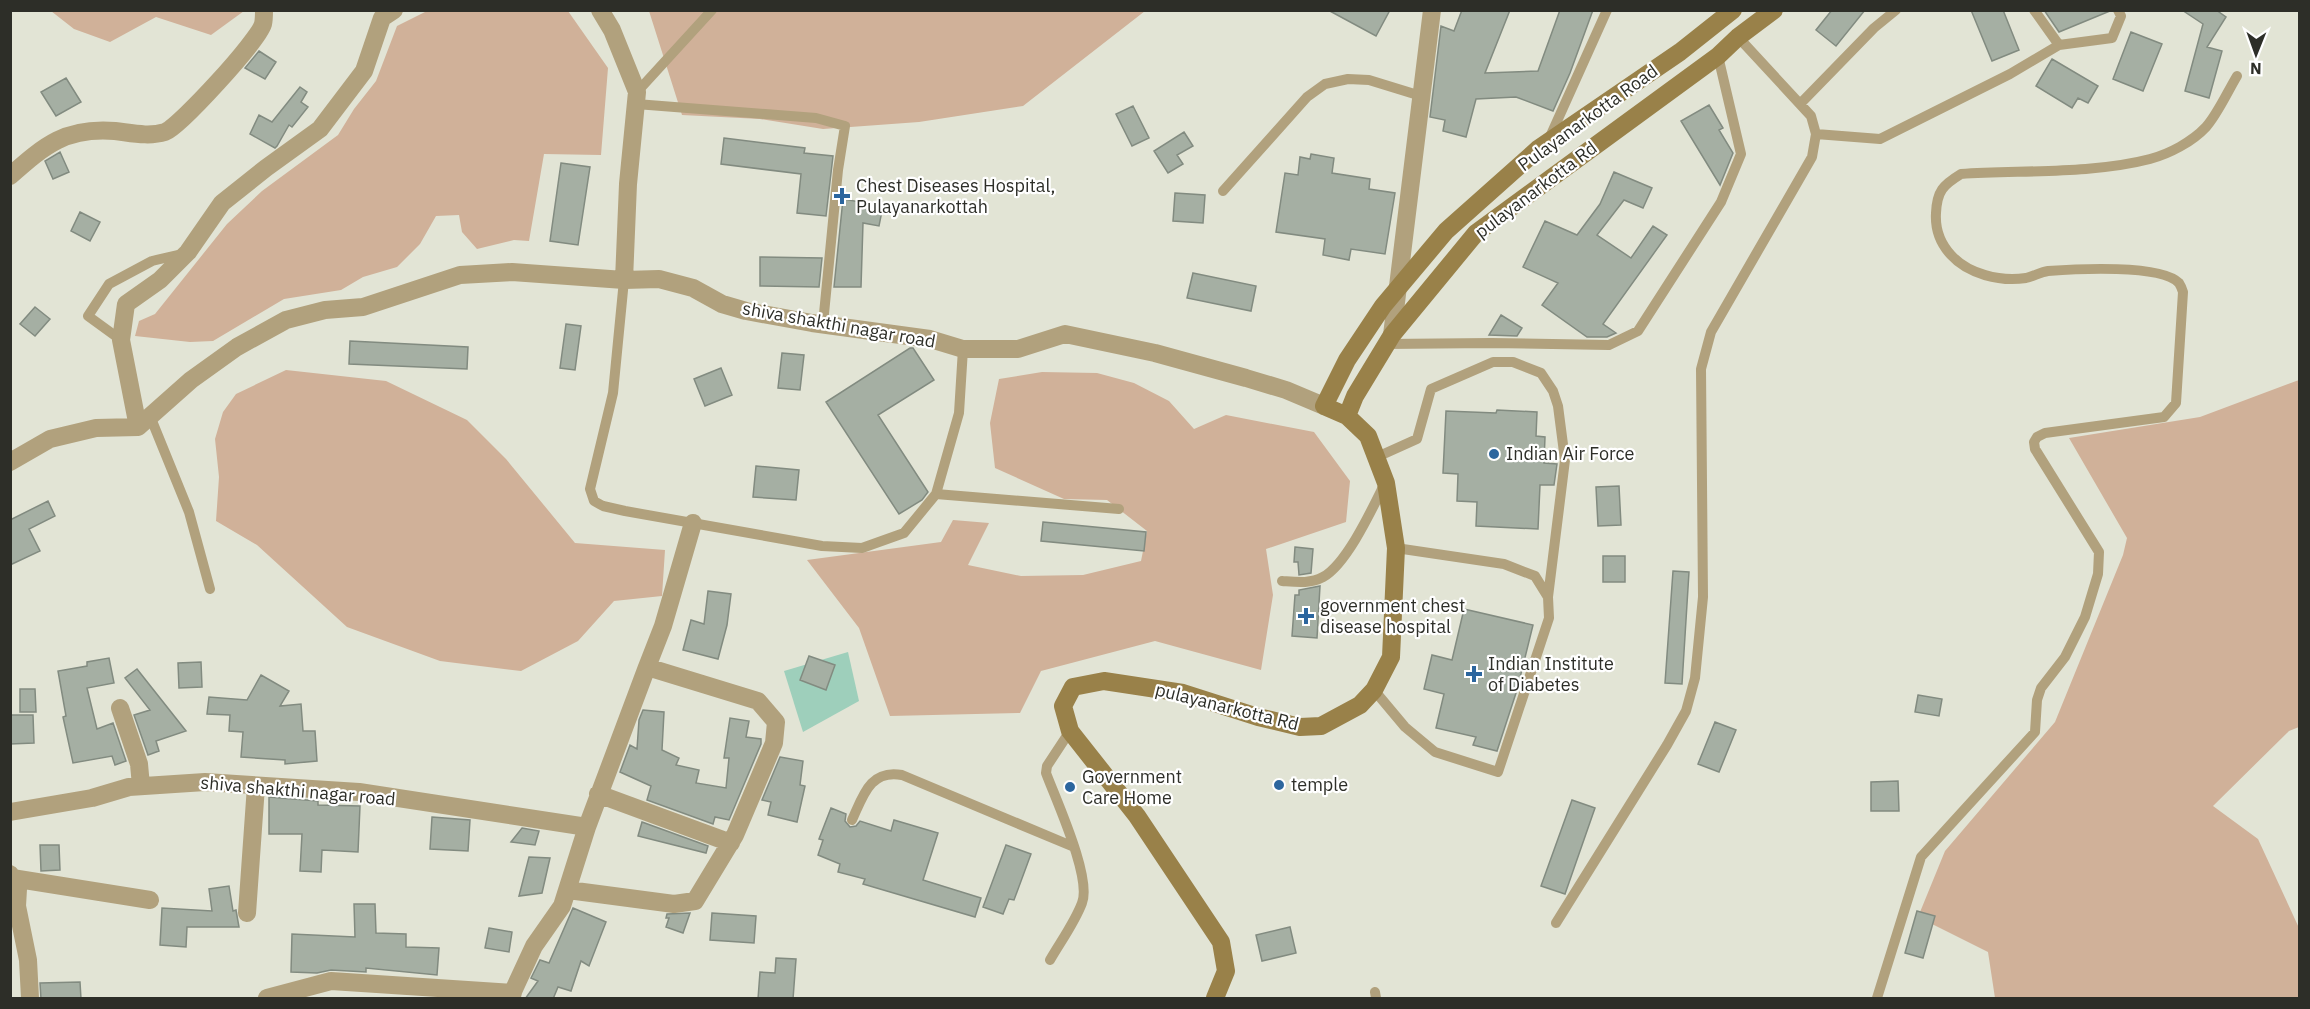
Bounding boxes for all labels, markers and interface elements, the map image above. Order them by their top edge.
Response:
north arrow [2226,24,2286,84]
street label: Pulayanarkotta Road [1513,59,1662,176]
text: N [2250,59,2262,79]
street label: pulayanarkotta Rd [1470,136,1601,243]
place label: Chest Diseases Hospital, Pulayanarkottah [856,174,1055,218]
marker: Chest Diseases Hospital, Pulayanarkottah [833,187,851,205]
street label: shiva shakthi nagar road [741,296,937,353]
place label: Indian Air Force [1506,442,1634,465]
marker: Indian Air Force [1487,447,1501,461]
place label: government chest disease hospital [1320,594,1465,638]
marker: government chest disease hospital [1297,607,1315,625]
place label: Indian Institute of Diabetes [1488,652,1614,696]
marker: Indian Institute of Diabetes [1465,665,1483,683]
street label: pulayanarkotta Rd [1153,678,1301,735]
place label: Government Care Home [1082,765,1182,809]
street label: shiva shakthi nagar road [200,771,397,810]
place label: temple [1291,773,1348,796]
marker: temple [1272,778,1286,792]
marker: Government Care Home [1063,780,1077,794]

